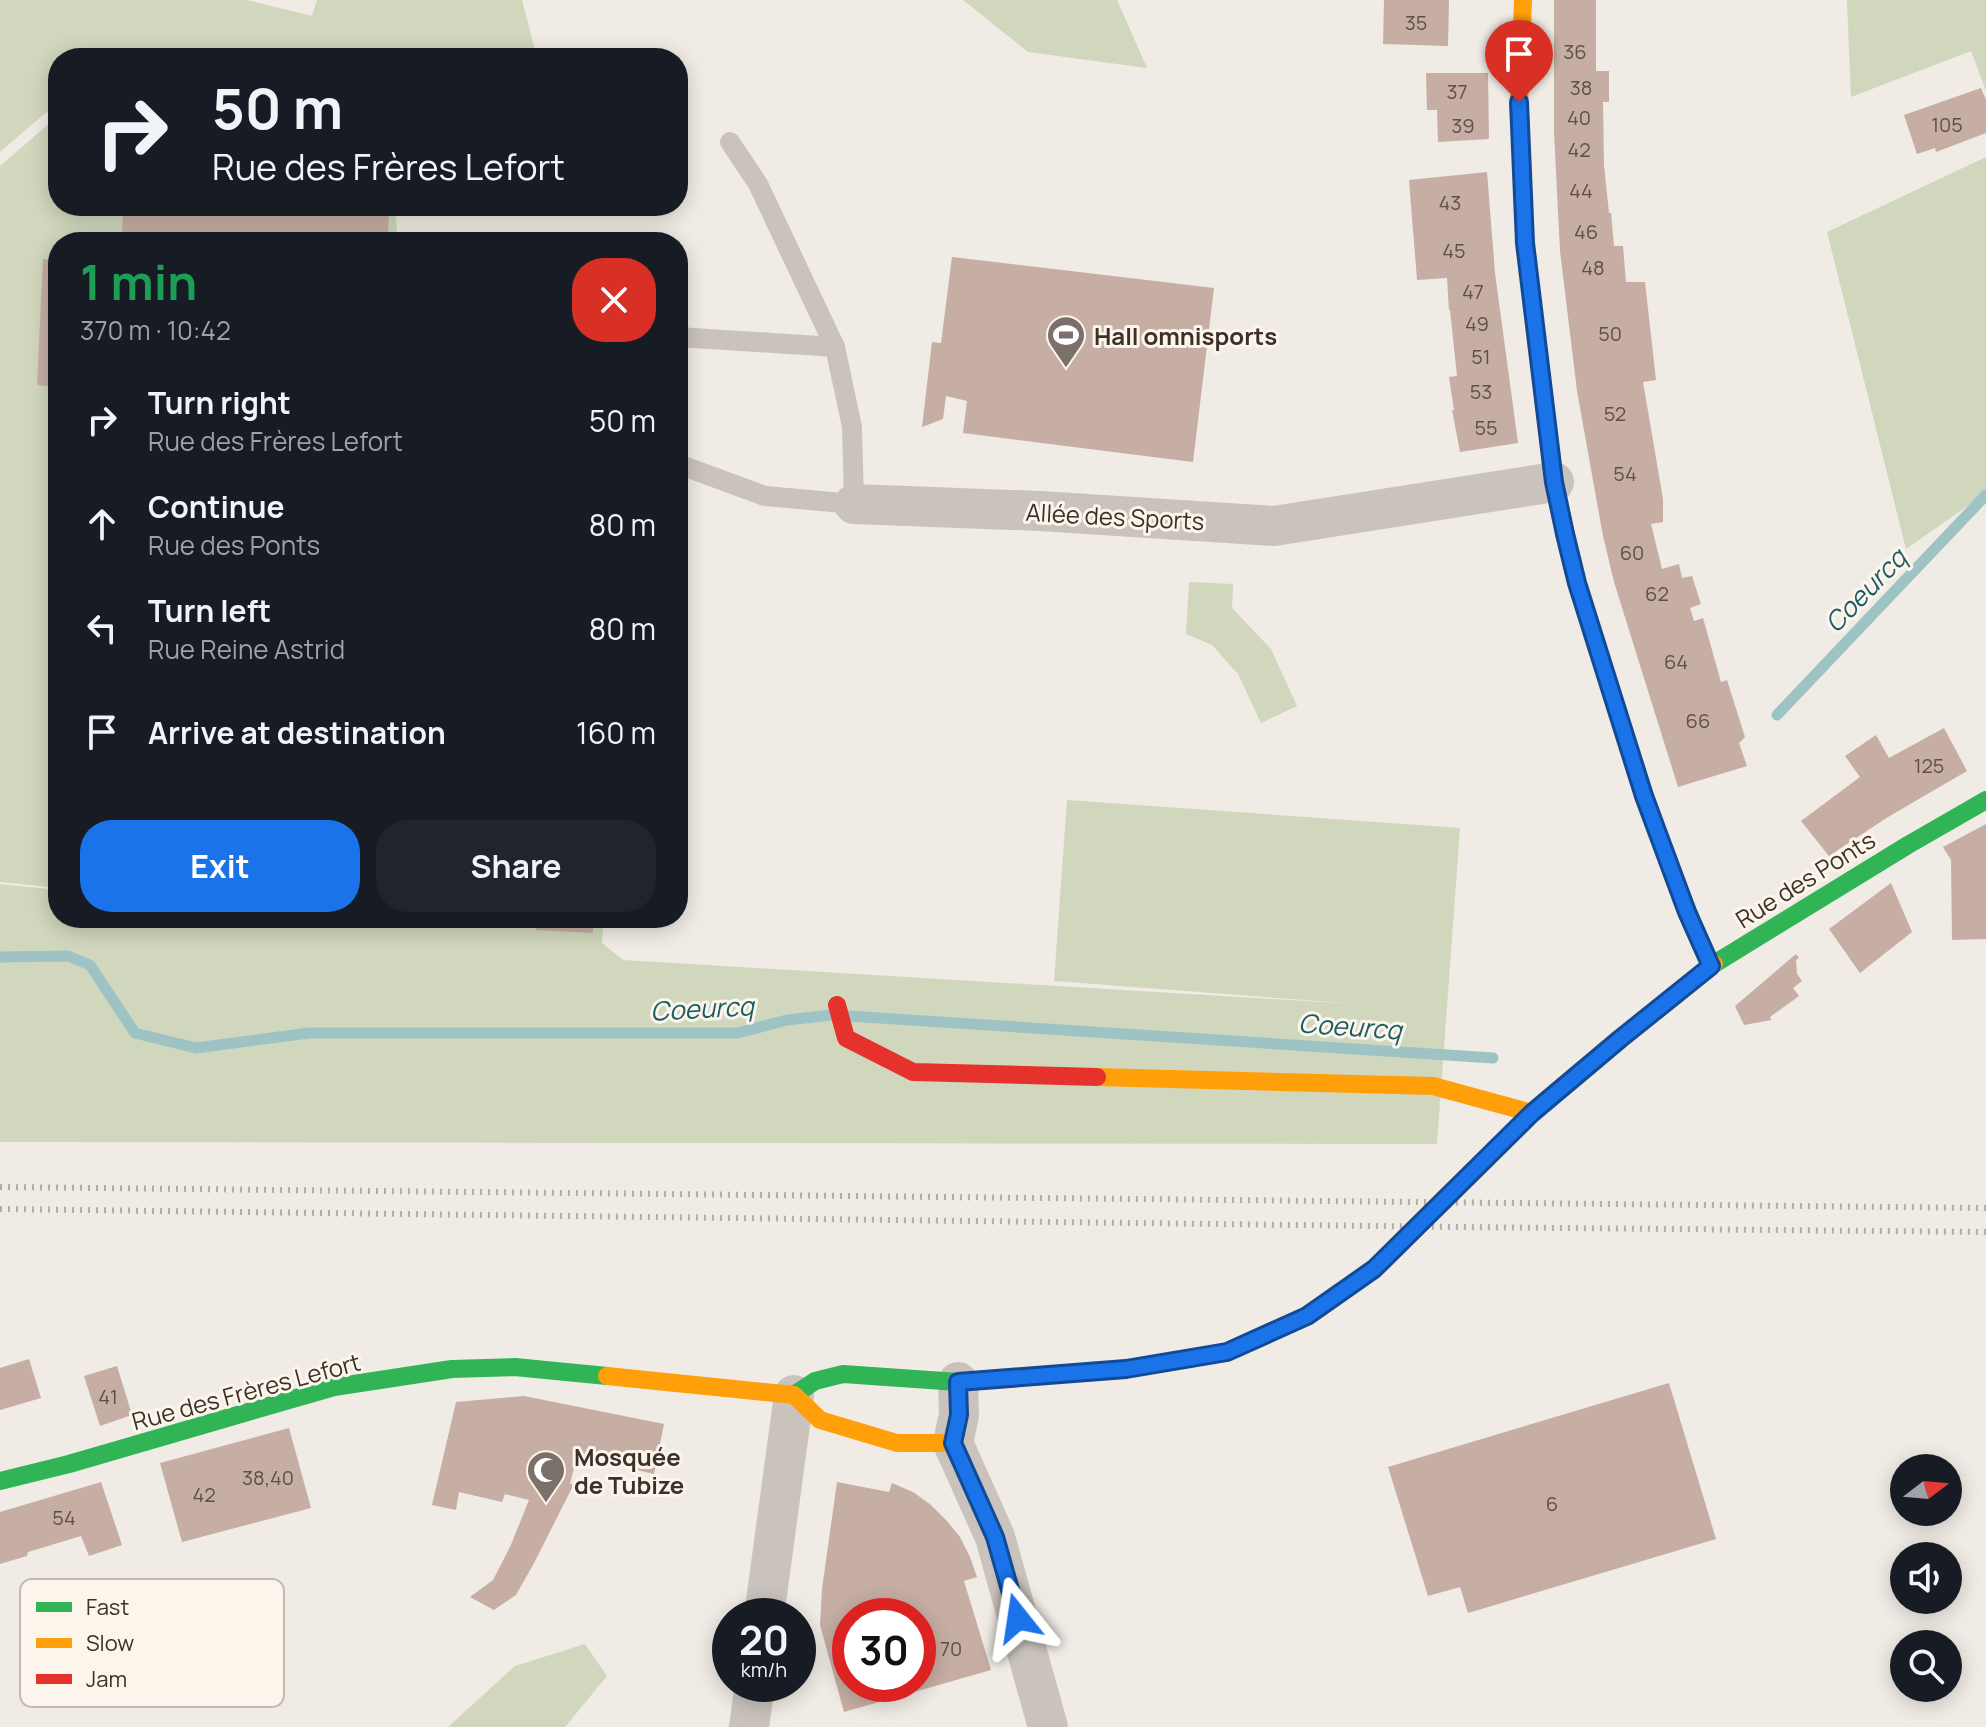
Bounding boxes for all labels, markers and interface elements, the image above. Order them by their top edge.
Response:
house number: 35 [1405,9,1427,36]
pin [1485,20,1553,102]
icon: arrive [1497,32,1541,76]
house number: 36 [1563,38,1587,65]
text: 50 m [212,69,343,146]
house number: 38 [1570,74,1592,101]
house number: 37 [1446,78,1468,105]
icon: right [80,80,184,184]
house number: 40 [1567,104,1591,131]
house number: 105 [1931,111,1963,138]
house number: 39 [1451,112,1475,139]
house number: 42 [1567,136,1591,163]
text: Rue des Frères Lefort [212,142,565,191]
house number: 44 [1569,177,1593,204]
house number: 43 [1439,189,1461,216]
house number: 46 [1574,218,1598,245]
house number: 45 [1442,237,1466,264]
text: 1 min [80,249,197,314]
house number: 48 [1581,254,1605,281]
button: close [572,258,656,342]
house number: 47 [1462,278,1484,305]
house number: 49 [1465,310,1489,337]
text: 370 m · 10:42 [80,312,231,348]
sports icon: Hall omnisports [1045,314,1087,369]
place label: Hall omnisports [1094,319,1277,352]
house number: 50 [1598,320,1622,347]
house number: 51 [1471,343,1491,370]
house number: 53 [1470,378,1492,405]
text: Turn right [148,382,291,423]
icon: right [80,398,124,442]
text: 50 m [589,400,656,441]
house number: 52 [1604,400,1626,427]
house number: 55 [1474,414,1498,441]
text: Rue des Frères Lefort [148,423,403,459]
house number: 54 [1613,460,1637,487]
text: Continue [148,486,284,527]
street label: Allée des Sports [1025,495,1205,537]
icon: ahead [80,502,124,546]
text: 80 m [589,504,656,545]
text: Rue des Ponts [148,527,320,563]
water label: Coeurcq [1816,538,1916,640]
house number: 60 [1620,539,1644,566]
house number: 62 [1645,580,1669,607]
text: Turn left [148,590,271,631]
icon: left [80,606,124,650]
text: 80 m [589,608,656,649]
text: Rue Reine Astrid [148,631,345,667]
house number: 64 [1664,648,1688,675]
house number: 66 [1686,707,1710,734]
icon: arrive [80,710,124,754]
text: Arrive at destination [148,712,446,753]
text: 160 m [576,712,656,753]
house number: 125 [1914,752,1944,779]
button: Exit [80,820,360,912]
button: Share [376,820,656,912]
street label: Rue des Ponts [1729,823,1881,935]
water label: Coeurcq [649,987,757,1029]
water label: Coeurcq [1297,1004,1405,1048]
street label: Rue des Frères Lefort [128,1345,364,1437]
house number: 41 [98,1383,118,1410]
place label: Mosquée de Tubize [574,1440,684,1501]
mosque icon: Mosquée de Tubize [525,1449,567,1504]
north arrow [1890,1454,1962,1526]
map controls [1890,1454,1962,1702]
house number: 38,40 [242,1464,294,1491]
house number: 42 [192,1481,216,1508]
house number: 6 [1546,1490,1558,1517]
house number: 54 [52,1504,76,1531]
button: sound [1890,1542,1962,1614]
position arrow [976,1576,1060,1660]
legend [20,1579,284,1707]
text: Fast [86,1592,129,1622]
speed limit sign: 30 [832,1598,936,1702]
text: 20 [739,1612,789,1667]
text: Slow [86,1628,134,1658]
button: search [1890,1630,1962,1702]
house number: 70 [940,1635,962,1662]
text: km/h [741,1656,787,1683]
text: Jam [86,1664,127,1694]

